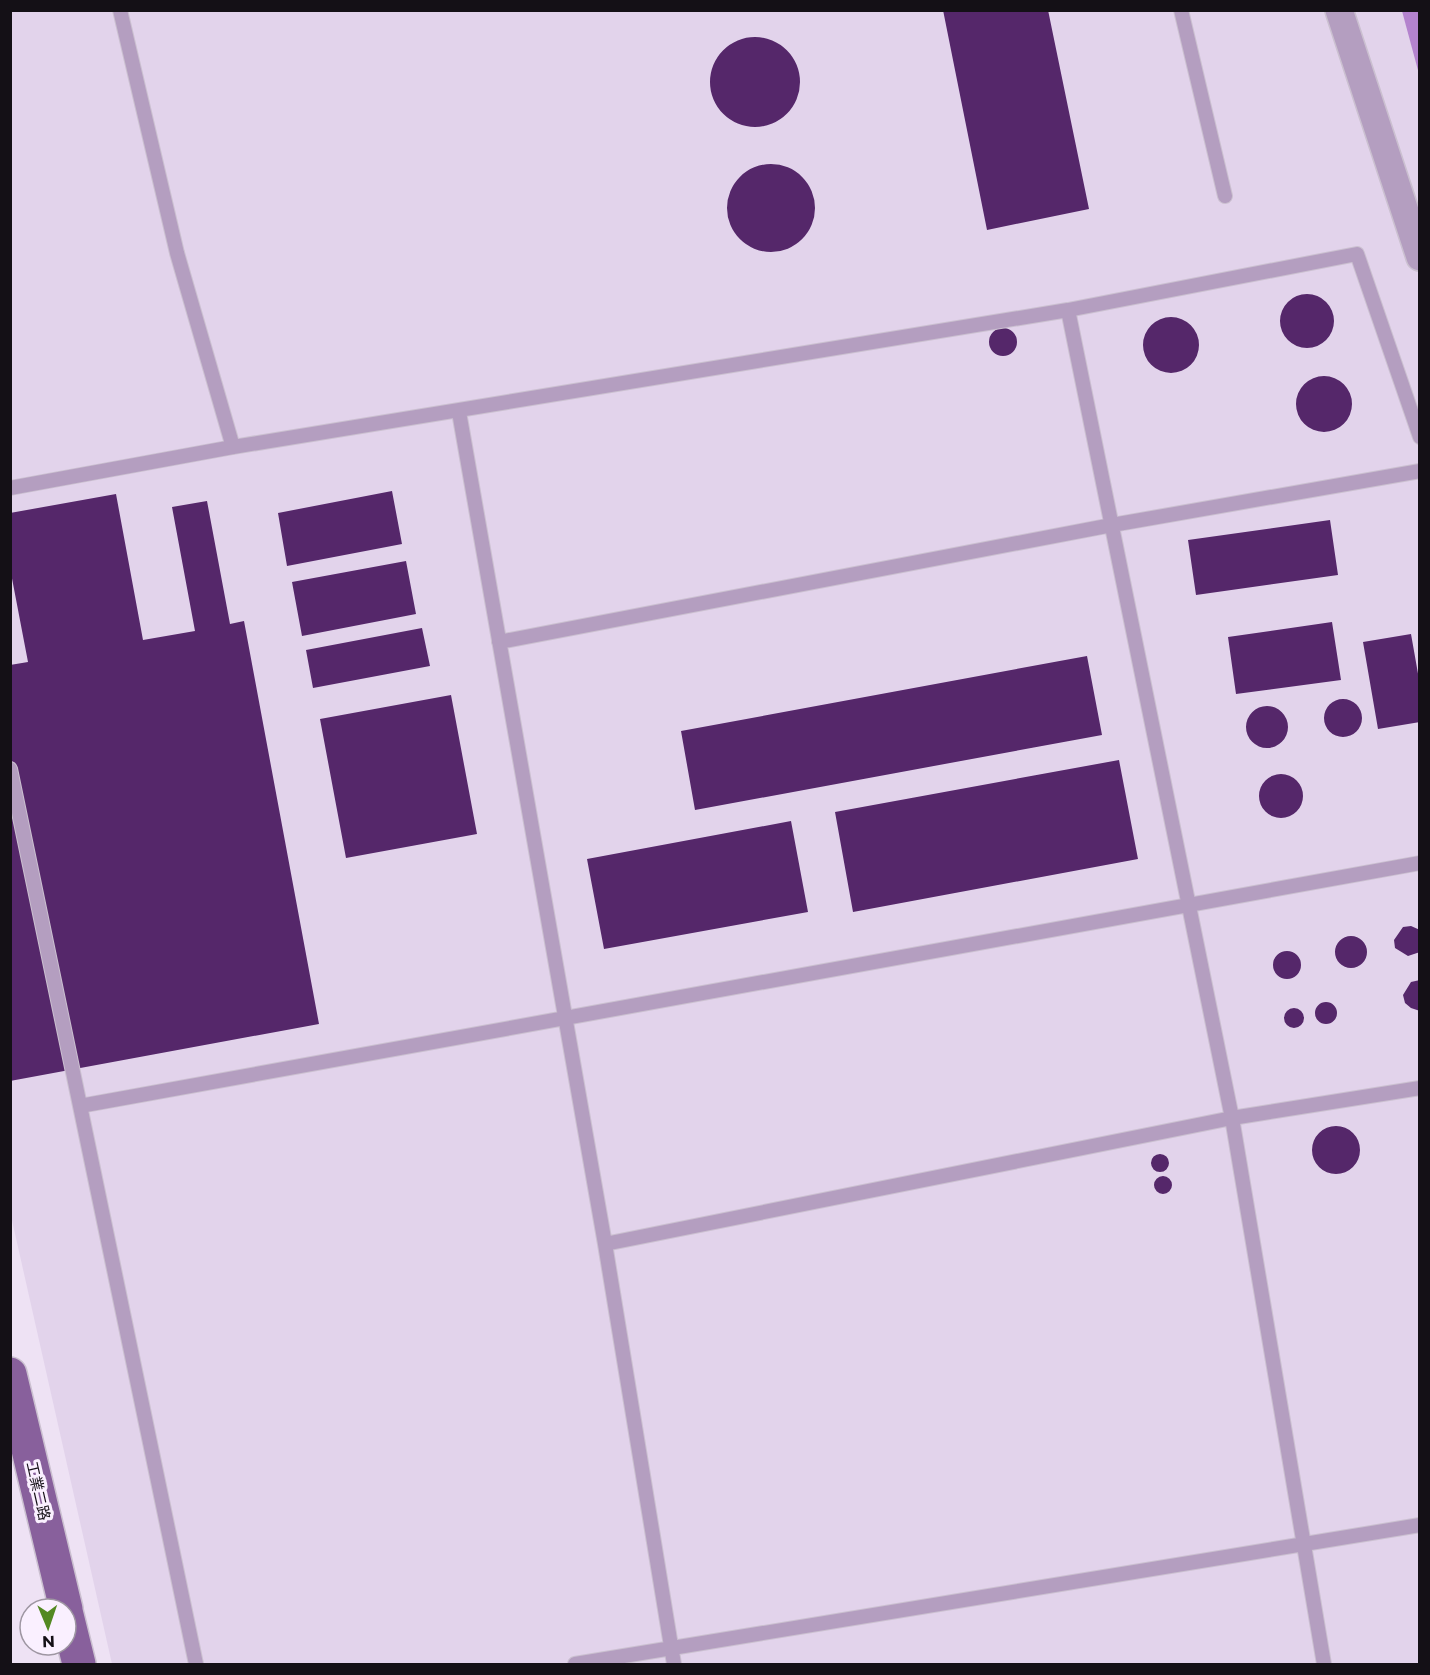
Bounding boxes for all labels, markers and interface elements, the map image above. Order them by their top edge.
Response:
street label: 工業二路 [22,1460,54,1522]
north arrow [18,1597,78,1657]
text: N [42,1632,55,1651]

